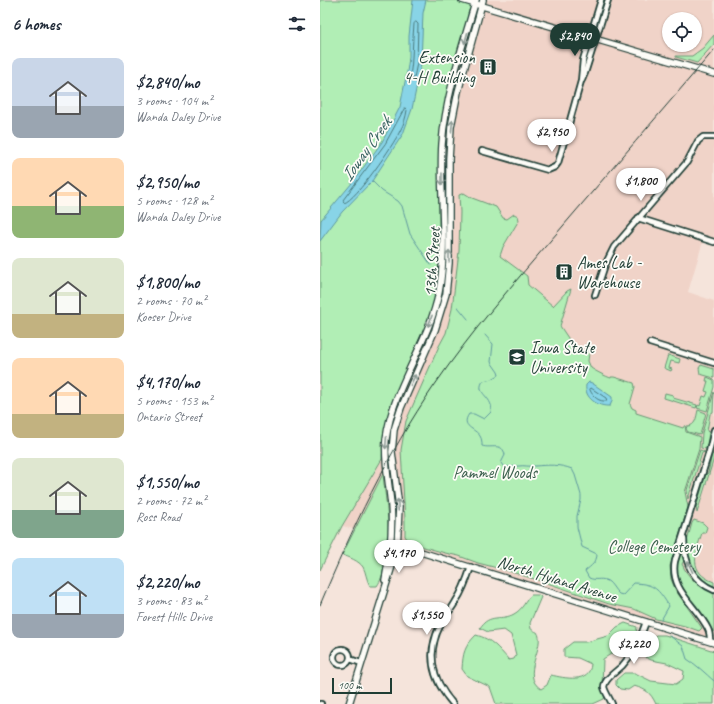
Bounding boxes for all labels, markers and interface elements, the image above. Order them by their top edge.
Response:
map controls [662,12,702,52]
button: locate [662,12,702,52]
icon: filters [286,13,308,35]
text: 6 homes [12,14,60,35]
pin: $2,840 [542,23,608,57]
text: $2,840 [559,28,591,44]
one-way arrow [461,31,469,44]
place label: Extension 4-H Building [404,47,476,88]
building icon: Extension 4-H Building [478,57,498,77]
text: $2,840/mo [136,72,199,93]
icon: home [44,74,92,122]
text: 3 rooms · 104 m² [136,93,212,109]
text: Wanda Daley Drive [136,109,220,125]
water label: Ioway Creek [336,110,398,185]
pin: $2,950 [519,119,585,153]
one-way arrow [448,120,455,133]
text: $2,950 [536,124,568,140]
pin: $1,800 [608,168,674,202]
text: $2,950/mo [136,172,199,193]
one-way arrow [438,172,446,185]
text: $1,800 [625,173,657,189]
icon: home [44,174,92,222]
text: 5 rooms · 128 m² [136,193,212,209]
text: Wanda Daley Drive [136,209,220,225]
street label: 13th Street [419,224,445,297]
one-way arrow [445,250,453,263]
place label: Ames Lab - Warehouse [577,252,643,293]
building icon: Ames Lab - Warehouse [554,262,574,282]
text: $1,800/mo [136,272,199,293]
icon: home [44,274,92,322]
text: 2 rooms · 70 m² [136,293,206,309]
text: Kooser Drive [136,309,191,325]
one-way arrow [426,315,434,327]
place label: Iowa State University [530,337,596,378]
school or university icon: Iowa State University [507,347,527,367]
text: $4,170/mo [136,372,199,393]
icon: home [44,374,92,422]
one-way arrow [410,374,417,386]
text: 5 rooms · 153 m² [136,393,212,409]
text: Ontario Street [136,409,201,425]
one-way arrow [383,436,390,449]
park label: Pammel Woods [453,462,538,483]
text: $1,550/mo [136,472,199,493]
icon: home [44,474,92,522]
text: 2 rooms · 72 m² [136,493,206,509]
one-way arrow [395,499,402,512]
text: Ross Road [136,509,181,525]
park label: College Cemetery [608,536,702,557]
pin: $4,170 [366,540,432,574]
text: $4,170 [383,545,415,561]
street label: North Hyland Avenue [495,551,620,607]
one-way arrow [685,562,693,574]
text: $2,220/mo [136,572,199,593]
icon: home [44,574,92,622]
text: 3 rooms · 83 m² [136,593,206,609]
pin: $1,550 [394,602,460,636]
text: $1,550 [411,607,443,623]
text: Forest Hills Drive [136,609,212,625]
pin: $2,220 [601,631,667,665]
text: $2,220 [618,636,650,652]
scale bar [332,676,392,695]
text: 100 m [338,678,362,692]

